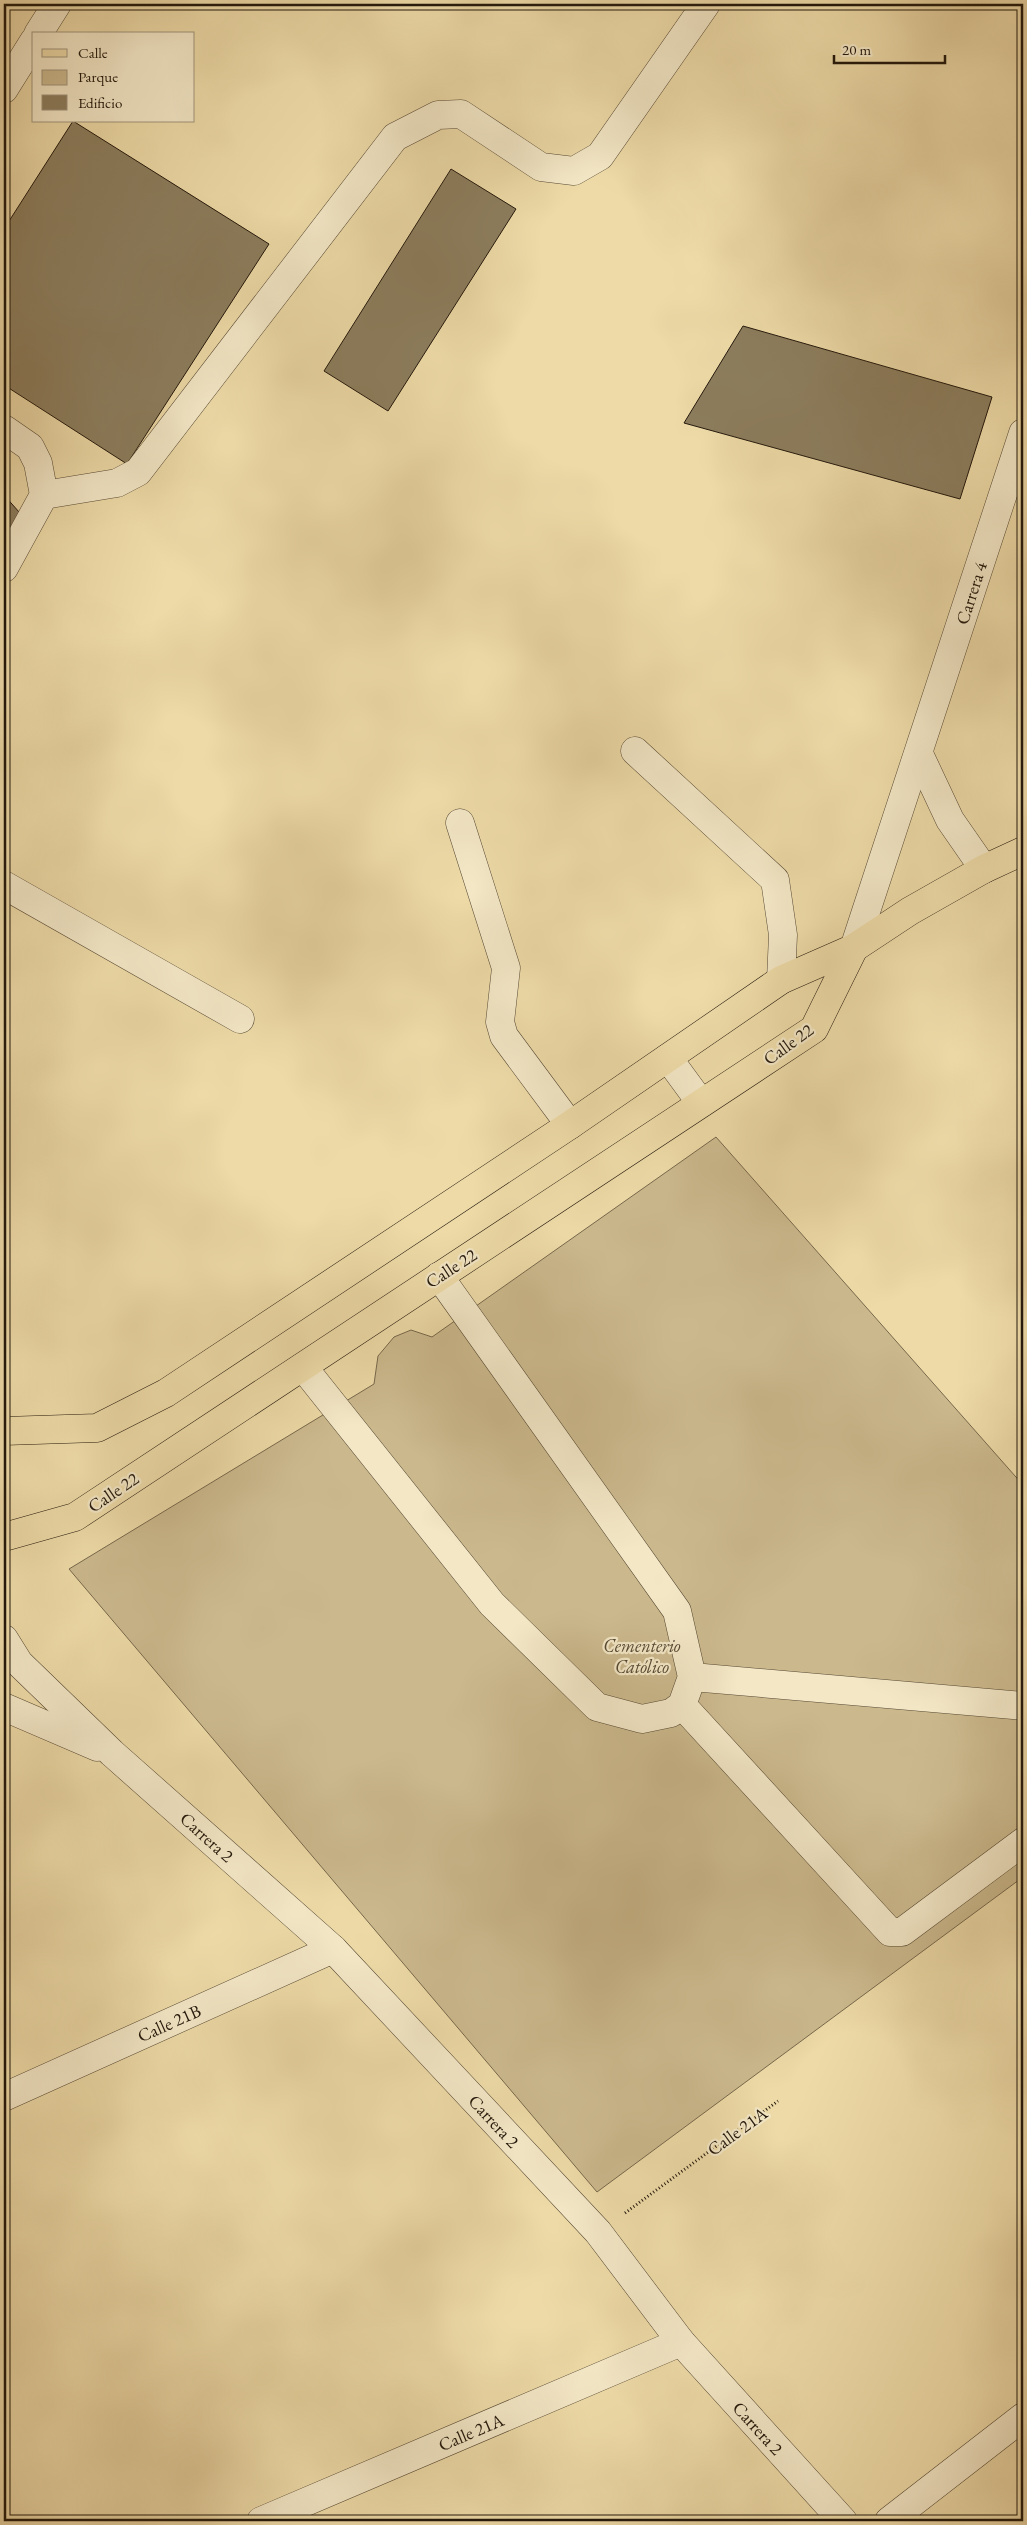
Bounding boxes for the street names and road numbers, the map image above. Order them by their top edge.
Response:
street label: Carrera 4 [950,558,992,627]
street label: Calle 22 [758,1018,818,1070]
street label: Calle 22 [421,1243,481,1293]
street label: Calle 22 [83,1466,143,1517]
street label: Carrera 2 [175,1807,239,1867]
street label: Calle 21B [134,1999,204,2047]
street label: Carrera 2 [464,2090,525,2153]
street label: Calle 21A [702,2101,772,2161]
street label: Carrera 2 [728,2396,788,2460]
street label: Calle 21A [435,2408,508,2456]

